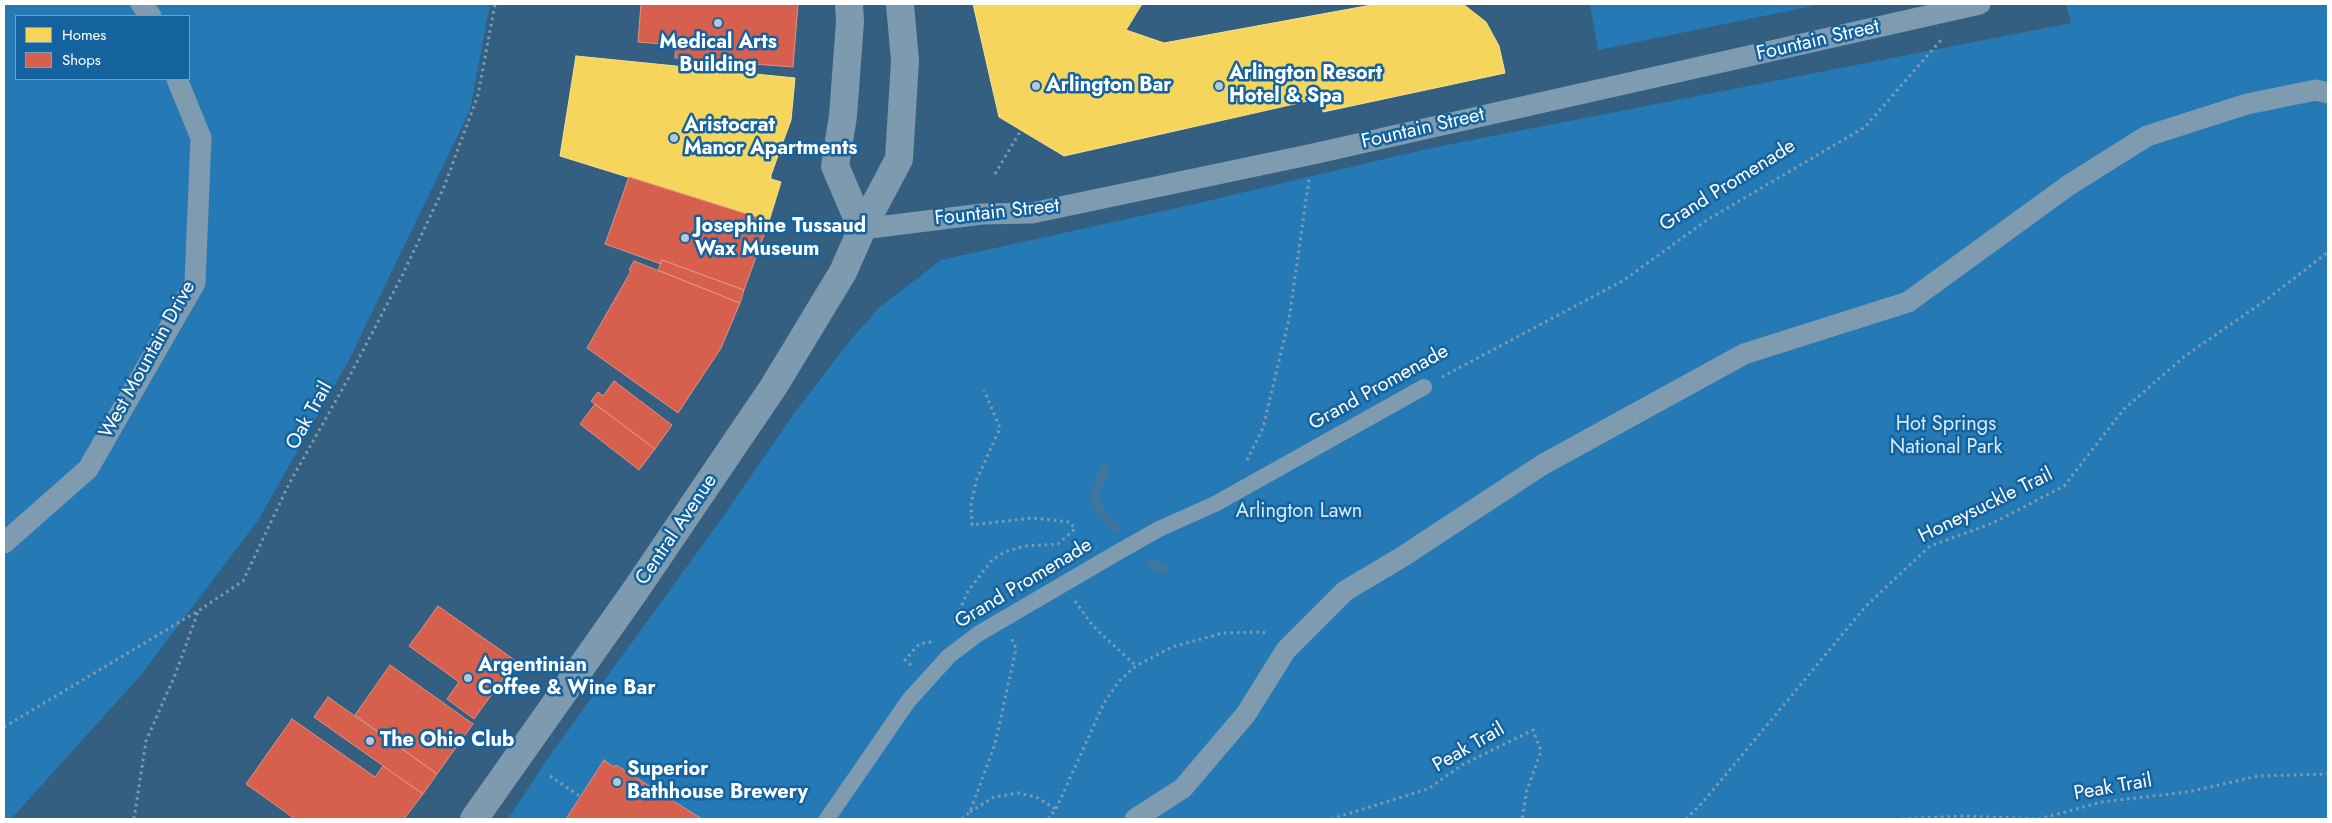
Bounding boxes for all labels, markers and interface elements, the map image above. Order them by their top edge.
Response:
legend [15,15,190,80]
street label: Fountain Street [1754,15,1882,67]
marker: Medical Arts Building [712,17,724,29]
text: Homes [62,24,106,46]
place label: Medical Arts Building [659,31,777,78]
text: Shops [62,49,101,71]
place label: Arlington Resort Hotel & Spa [1229,62,1382,109]
place label: Arlington Bar [1046,74,1171,98]
marker: Arlington Bar [1030,80,1042,92]
marker: Arlington Resort Hotel & Spa [1213,80,1225,92]
street label: Fountain Street [1359,103,1487,155]
place label: Aristocrat Manor Apartments [684,114,857,161]
marker: Aristocrat Manor Apartments [668,132,680,144]
street label: Grand Promenade [1656,135,1800,237]
street label: Fountain Street [934,195,1060,231]
place label: Josephine Tussaud Wax Museum [695,215,866,262]
marker: Josephine Tussaud Wax Museum [679,232,691,244]
street label: West Mountain Drive [95,277,201,443]
street label: Grand Promenade [1305,340,1453,436]
street label: Oak Trail [282,378,338,454]
park label: Hot Springs National Park [1890,413,2002,460]
street label: Honeysuckle Trail [1915,463,2057,549]
street label: Central Avenue [631,470,723,590]
park label: Arlington Lawn [1236,500,1362,524]
street label: Grand Promenade [951,534,1097,634]
place label: Argentinian Coffee & Wine Bar [478,654,656,701]
marker: Argentinian Coffee & Wine Bar [462,672,474,684]
street label: Peak Trail [1429,718,1509,778]
place label: The Ohio Club [380,729,514,753]
marker: The Ohio Club [364,735,376,747]
place label: Superior Bathhouse Brewery [627,758,808,805]
street label: Peak Trail [2072,769,2154,807]
marker: Superior Bathhouse Brewery [611,776,623,788]

